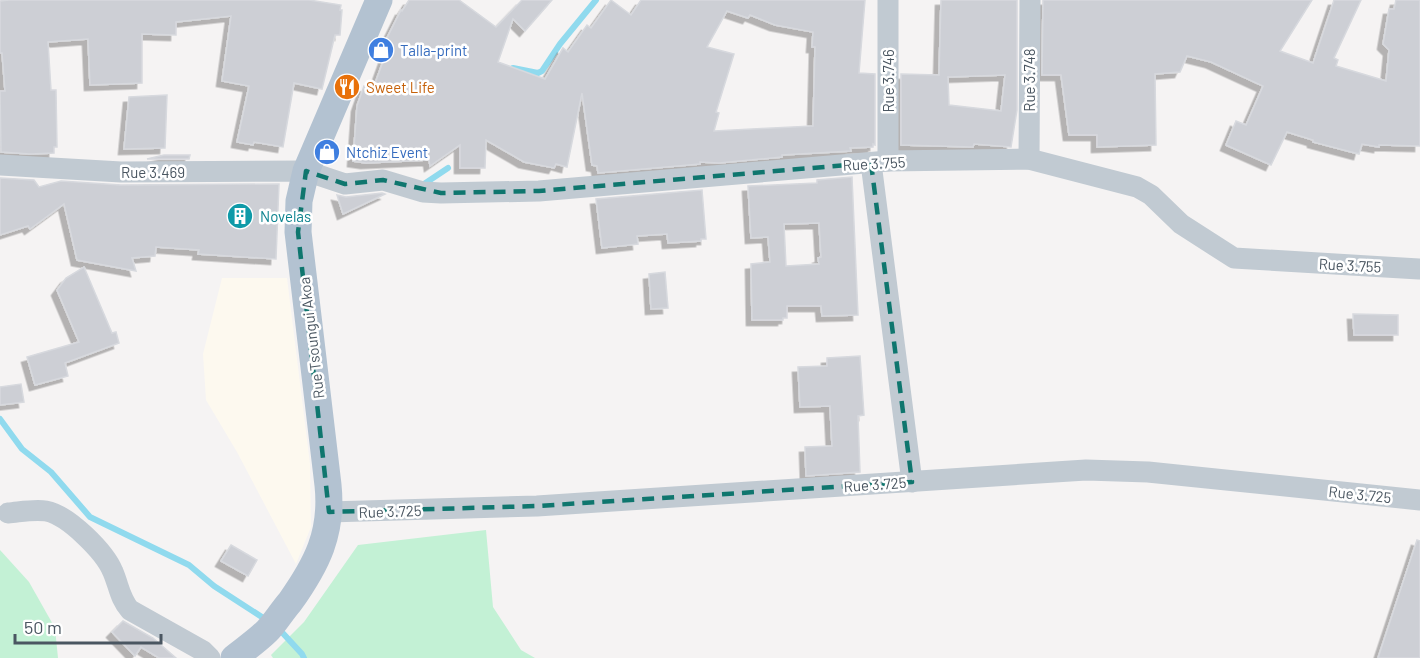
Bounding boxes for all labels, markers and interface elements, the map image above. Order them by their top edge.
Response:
shop icon: Talla-print [366,35,396,65]
place label: Talla-print [400,41,468,59]
street label: Rue 3.748 [1020,48,1038,112]
street label: Rue 3.746 [879,49,897,113]
restaurant icon: Sweet Life [332,72,362,102]
place label: Sweet Life [366,78,435,96]
shop icon: Ntchiz Event [312,137,342,167]
place label: Ntchiz Event [346,143,428,161]
street label: Rue 3.755 [842,152,906,174]
street label: Rue 3.469 [121,163,185,181]
building icon: Novelas [225,201,255,231]
place label: Novelas [260,207,311,225]
street label: Rue 3.755 [1318,254,1382,276]
street label: Rue Tsoungui Akoa [295,276,327,400]
street label: Rue 3.725 [843,473,907,495]
street label: Rue 3.725 [1328,482,1392,506]
street label: Rue 3.725 [358,501,422,521]
scale bar [15,607,160,645]
text: 50 m [24,616,62,638]

